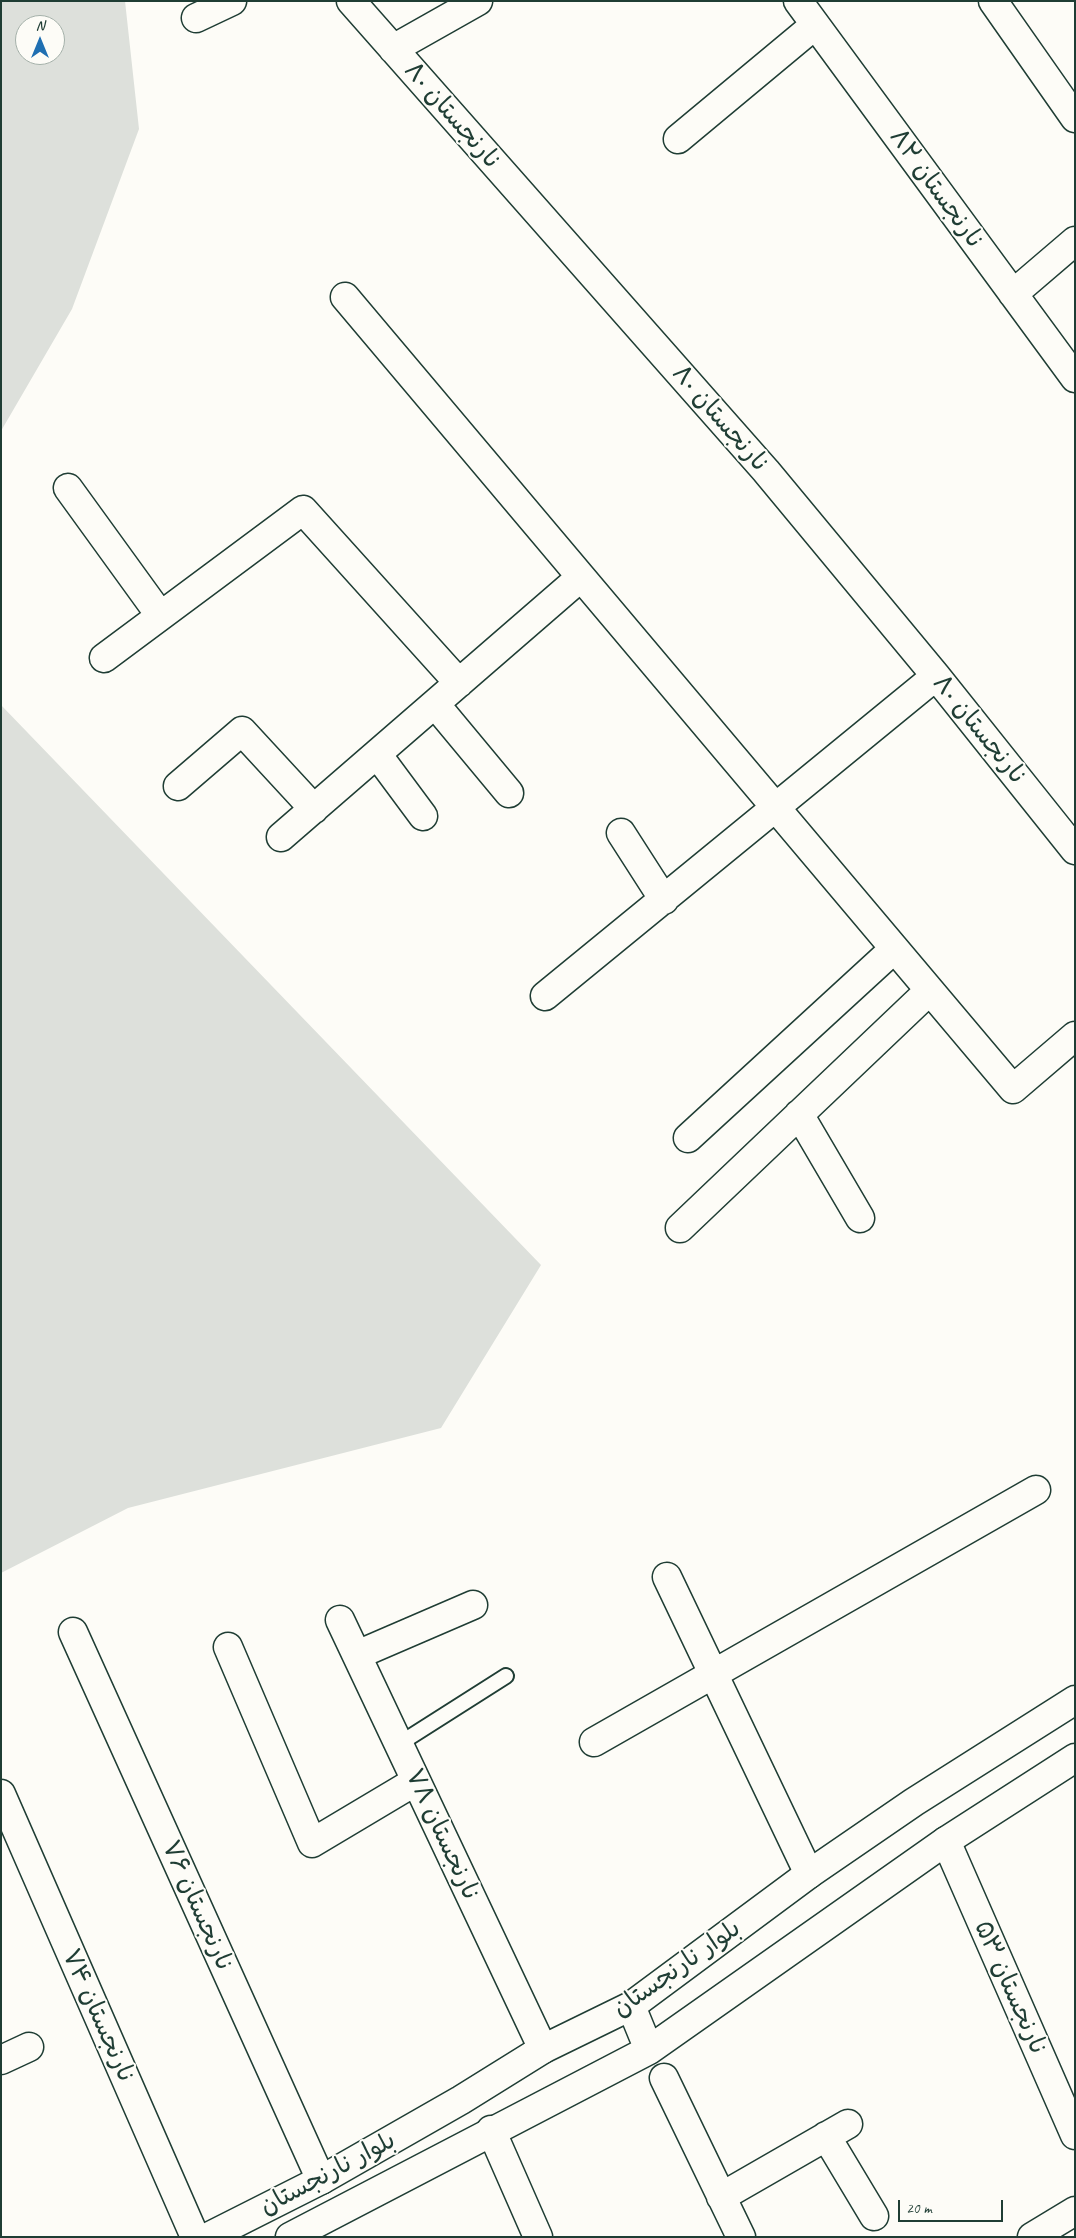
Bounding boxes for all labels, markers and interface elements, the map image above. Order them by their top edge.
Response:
north arrow [15,15,65,65]
text: N [36,17,44,34]
street label: نارنجستان ۸۰ [397,56,507,176]
street label: نارنجستان ۸۲ [882,123,990,255]
street label: نارنجستان ۸۰ [665,359,775,479]
street label: نارنجستان ۸۰ [926,669,1032,791]
street label: نارنجستان ۷۸ [398,1764,486,1906]
street label: نارنجستان ۷۶ [155,1836,239,1976]
street label: بلوار نارنجستان [607,1914,747,2024]
street label: نارنجستان ۵۳ [967,1916,1053,2060]
street label: نارنجستان ۷۴ [55,1944,141,2088]
street label: بلوار نارنجستان [255,2126,401,2222]
scale bar [901,2190,1006,2222]
text: 20 m [906,2199,932,2218]

